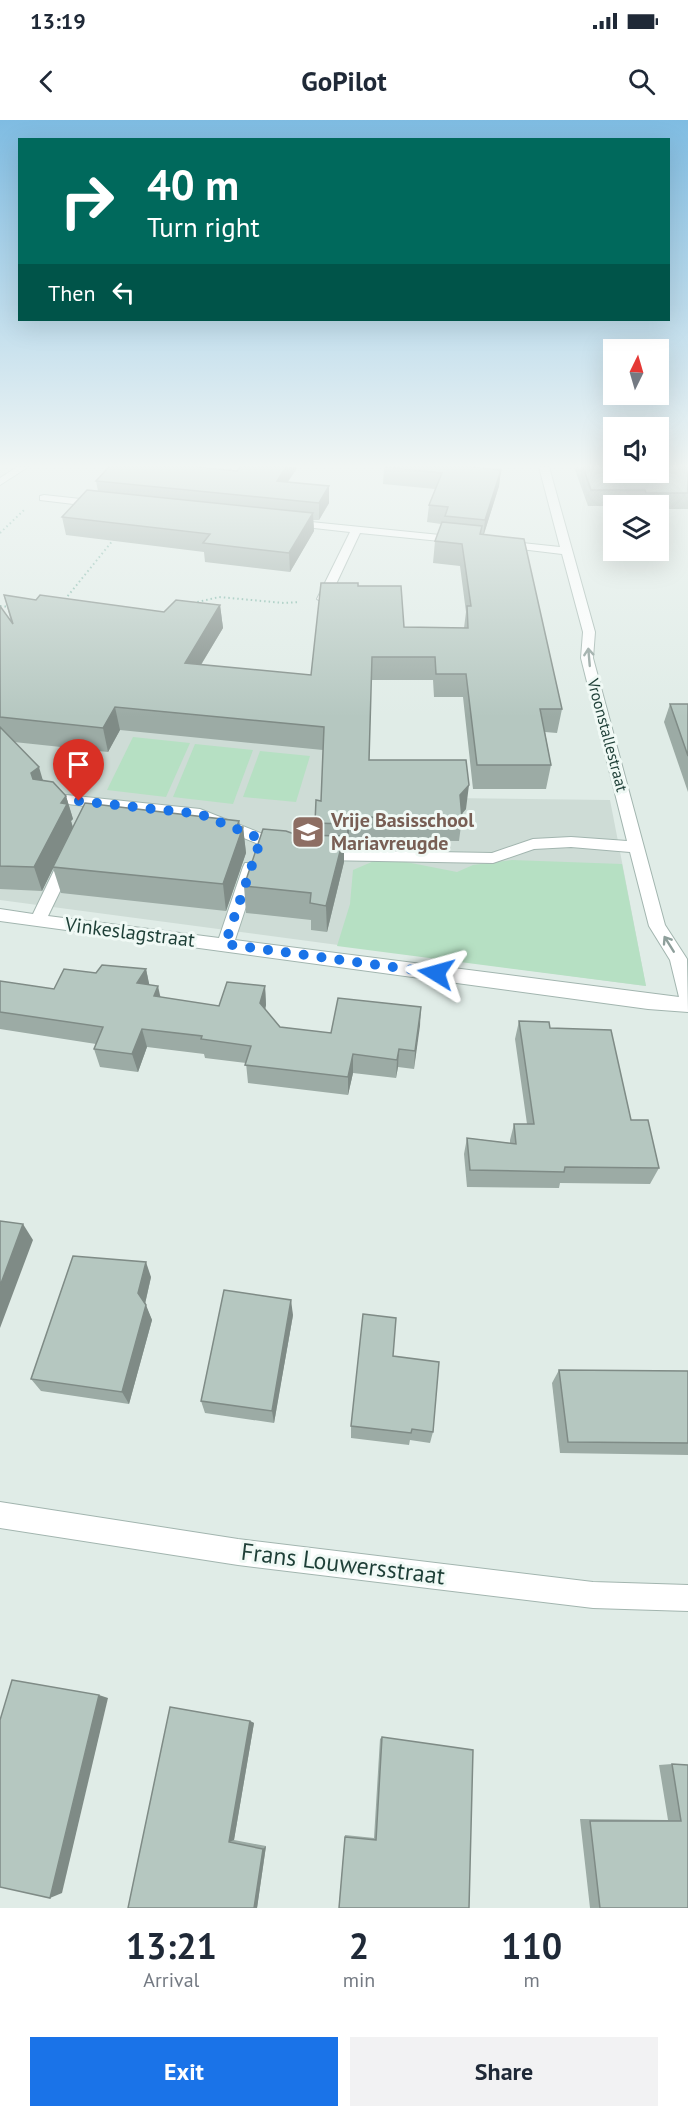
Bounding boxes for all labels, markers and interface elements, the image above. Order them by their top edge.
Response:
text: 13:19 [30,7,86,35]
text: GoPilot [301,64,387,98]
icon: back [30,65,63,98]
icon: search [625,65,658,98]
text: 40 m [147,157,239,212]
icon: right [48,162,126,240]
text: Turn right [147,210,260,244]
icon: left [107,276,140,309]
text: Then [48,279,95,307]
north arrow [603,339,669,405]
map controls [603,339,669,561]
button: sound [603,417,669,483]
button: layers [603,495,669,561]
one-way arrow [583,647,594,667]
street label: Vroonstallestraat [583,675,633,794]
pin [53,739,104,801]
icon: arrive [62,748,95,781]
place label: Vrije Basisschool Mariavreugde [330,807,474,856]
school or university icon: Vrije Basisschool Mariavreugde [290,814,326,850]
street label: Vinkeslagstraat [63,911,197,953]
one-way arrow [663,936,675,953]
position arrow [404,941,468,1005]
street label: Frans Louwersstraat [239,1536,447,1591]
text: 13:21 [126,1922,217,1969]
text: 2 [349,1922,369,1969]
text: 110 [501,1922,562,1969]
text: Arrival [143,1967,199,1993]
text: min [343,1967,375,1993]
text: m [524,1967,540,1993]
button: Exit [30,2037,338,2106]
button: Share [350,2037,658,2106]

